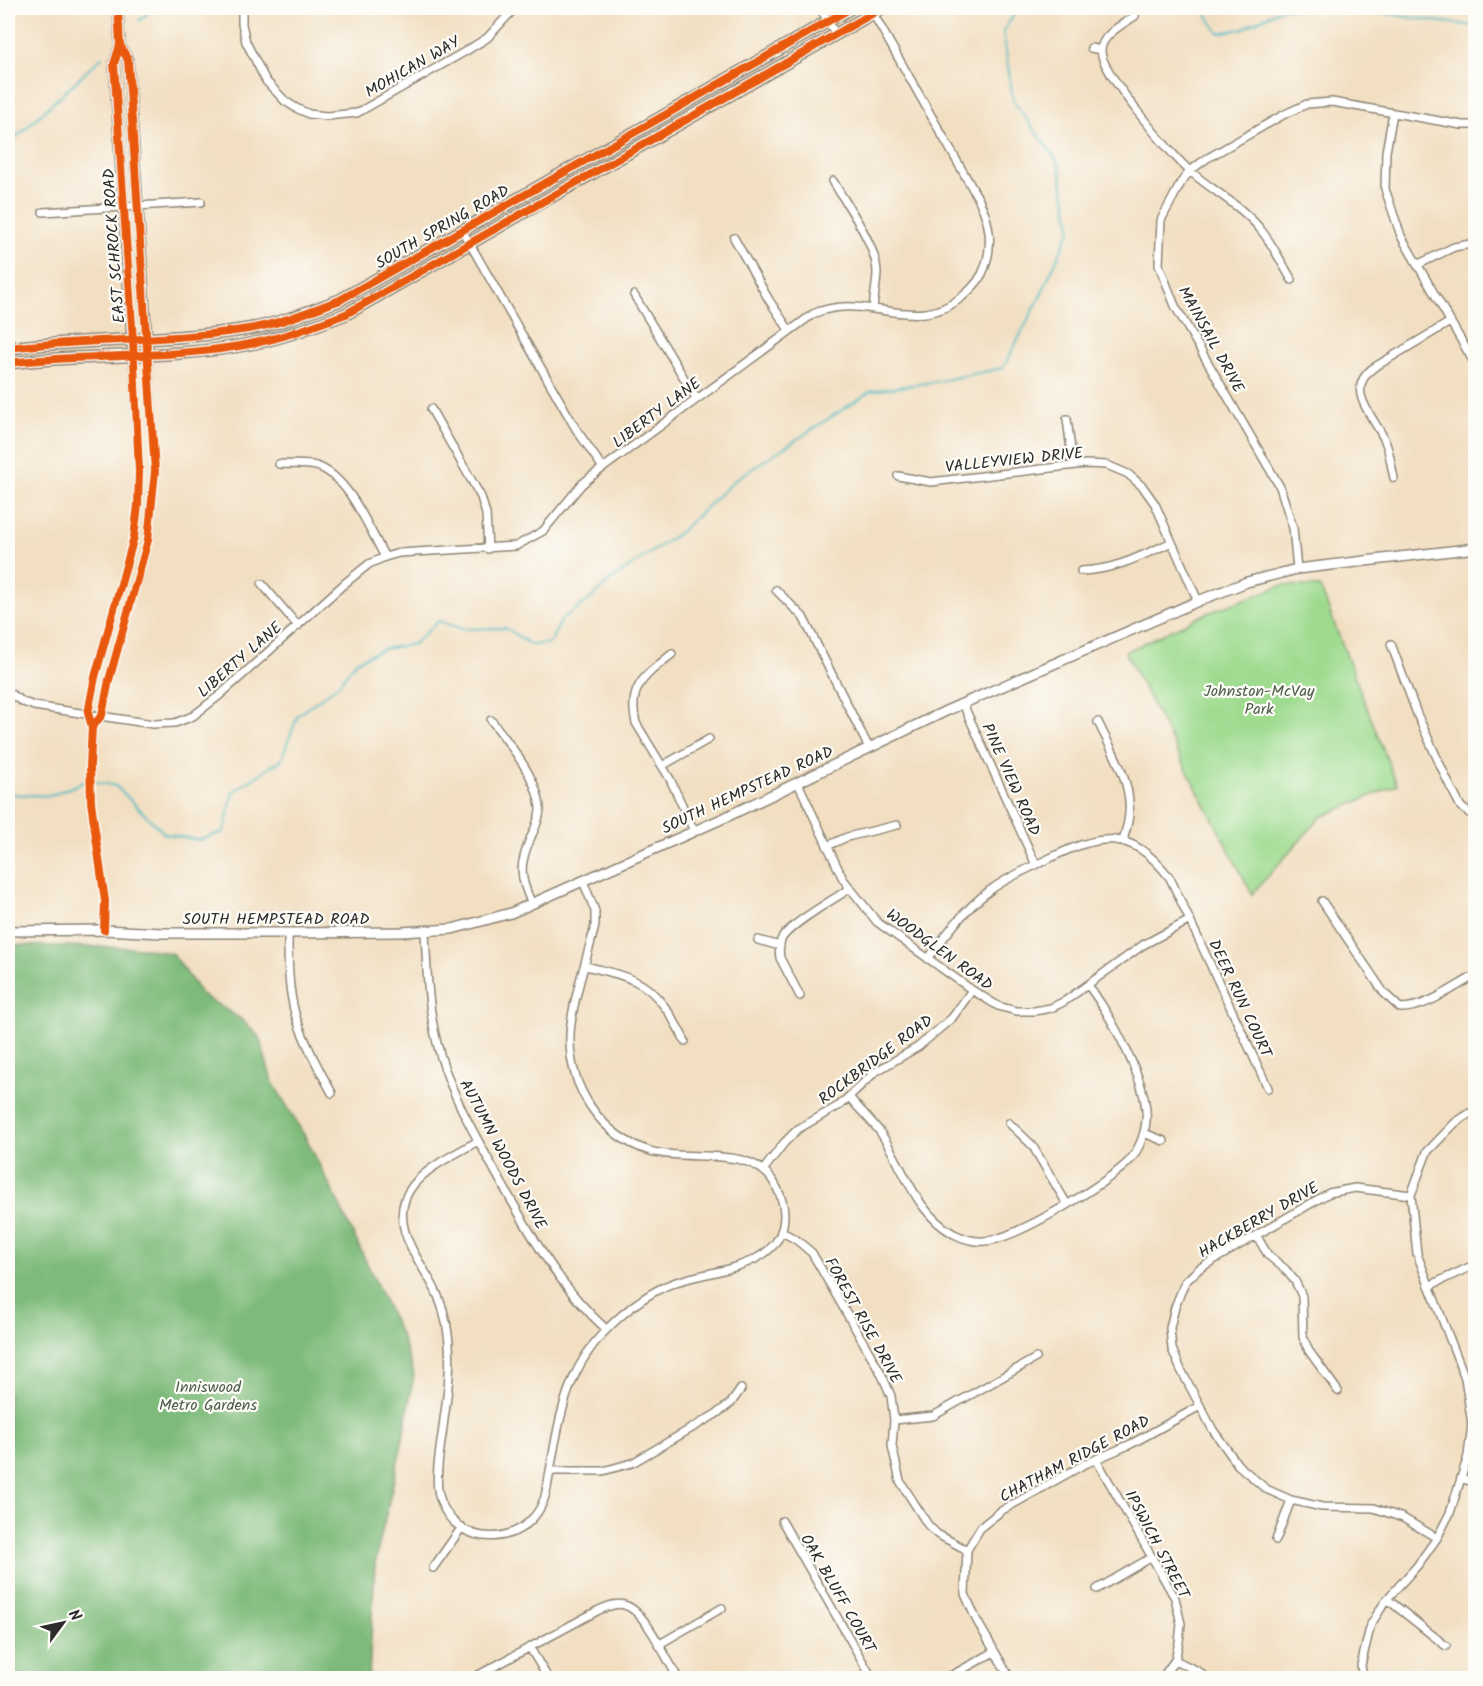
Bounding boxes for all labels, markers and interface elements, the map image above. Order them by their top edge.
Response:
street label: MOHICAN WAY [361,30,466,105]
street label: EAST SCHROCK ROAD [97,168,132,324]
street label: SOUTH SPRING ROAD [371,179,515,276]
street label: MAINSAIL DRIVE [1171,282,1251,398]
street label: LIBERTY LANE [607,371,707,455]
street label: VALLEYVIEW DRIVE [944,441,1085,480]
street label: LIBERTY LANE [192,616,288,704]
park label: Johnston-McVay Park [1203,679,1315,722]
street label: PINE VIEW ROAD [975,719,1047,840]
street label: SOUTH HEMPSTEAD ROAD [658,740,838,841]
street label: WOODGLEN ROAD [880,903,998,998]
street label: SOUTH HEMPSTEAD ROAD [182,907,370,932]
street label: DEER RUN COURT [1201,935,1279,1063]
street label: ROCKBRIDGE ROAD [813,1009,938,1112]
street label: AUTUMN WOODS DRIVE [452,1075,553,1235]
street label: HACKBERRY DRIVE [1194,1175,1324,1265]
street label: FOREST RISE DRIVE [817,1253,908,1389]
park label: Inniswood Metro Gardens [159,1375,257,1418]
street label: CHATHAM RIDGE ROAD [995,1409,1155,1510]
street label: IPSWICH STREET [1117,1486,1197,1605]
street label: OAK BLUFF COURT [793,1530,883,1659]
north arrow [33,1593,93,1653]
text: N [61,1605,88,1627]

